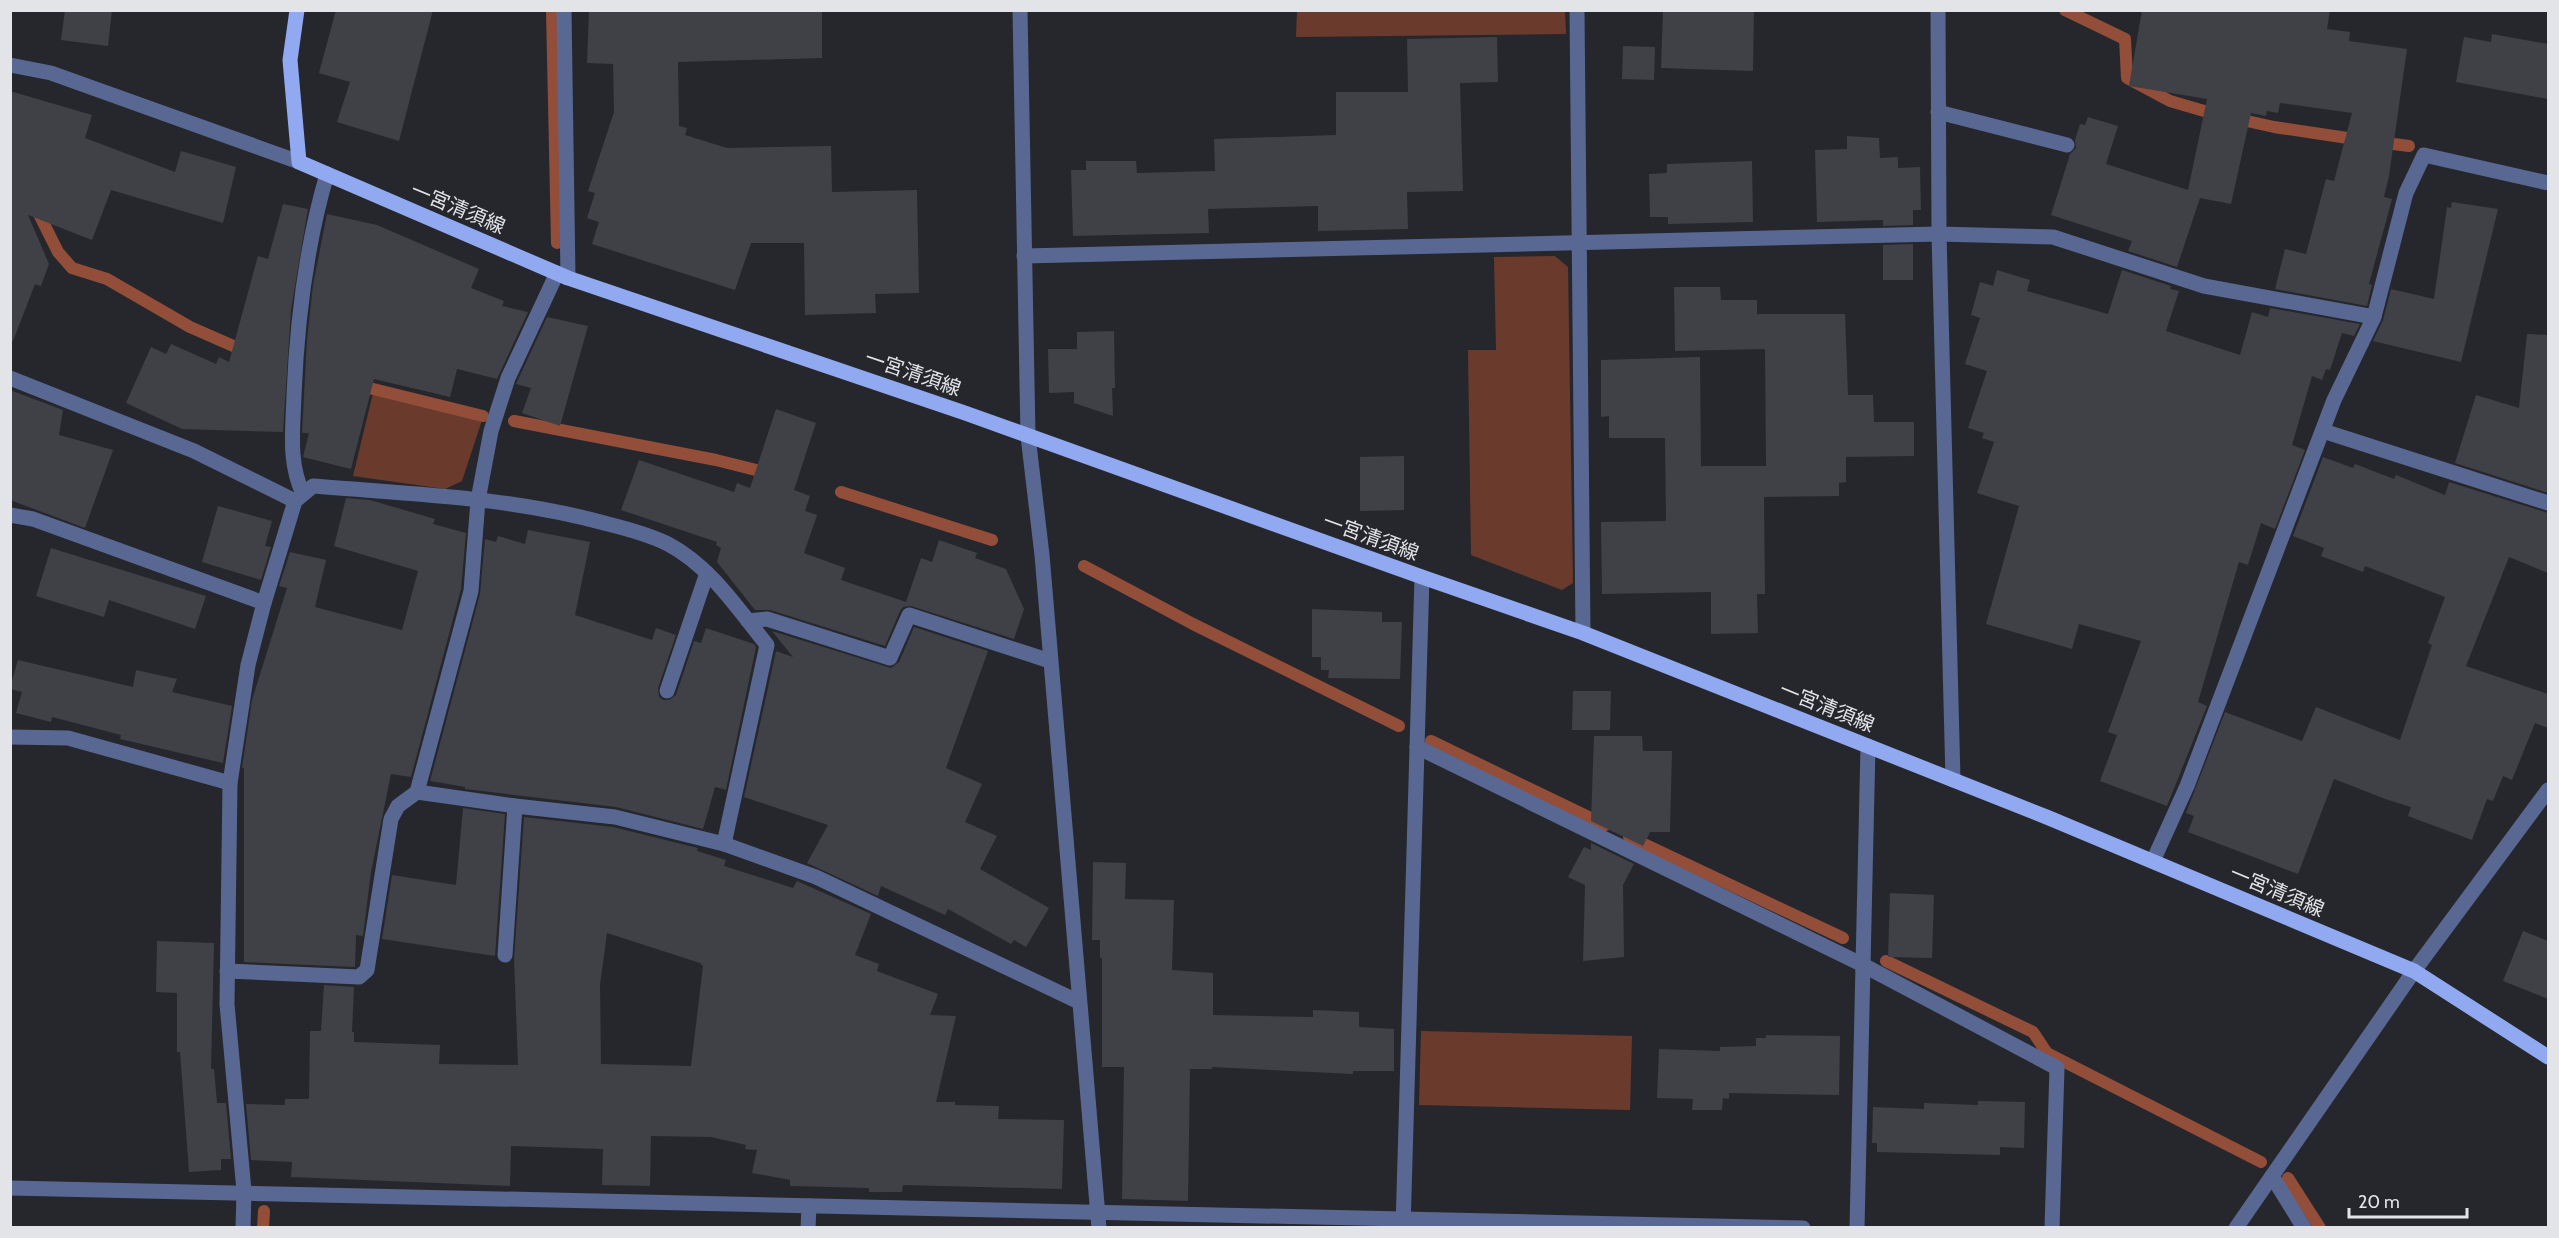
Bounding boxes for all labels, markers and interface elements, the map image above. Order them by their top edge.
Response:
street label: 一宮清須線 [407,177,509,239]
street label: 一宮清須線 [862,345,964,401]
street label: 一宮清須線 [1320,509,1422,565]
street label: 一宮清須線 [1776,677,1878,737]
street label: 一宮清須線 [2226,860,2328,922]
scale bar [2349,1181,2468,1219]
text: 20 m [2358,1191,2400,1213]

